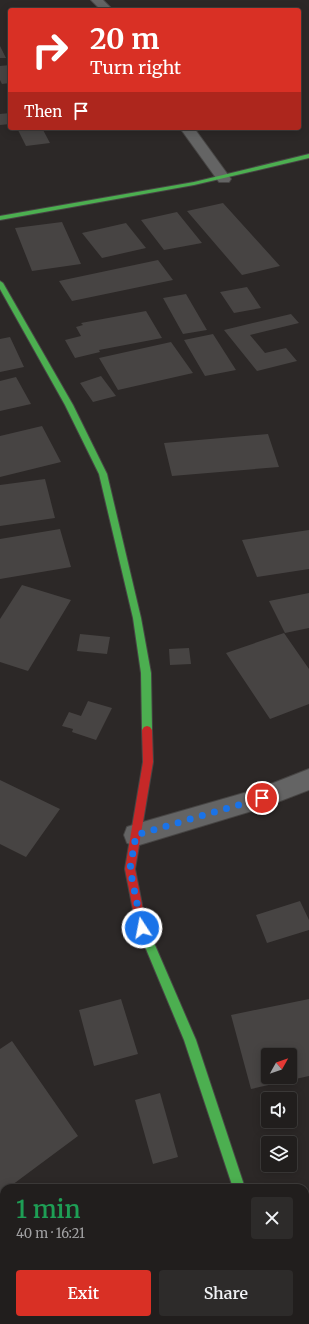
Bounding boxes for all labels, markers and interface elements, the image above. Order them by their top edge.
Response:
text: 20 m [90,21,159,57]
icon: right [24,24,76,76]
text: Turn right [90,56,181,79]
icon: arrive [70,100,92,122]
text: Then [24,102,62,121]
pin [245,781,279,815]
icon: arrive [251,787,273,809]
position arrow [121,907,163,949]
north arrow [261,1048,297,1084]
map controls [261,1048,297,1172]
button: sound [261,1092,297,1128]
button: layers [261,1136,297,1172]
text: 1 min [16,1194,81,1225]
button: close [251,1197,293,1239]
text: 40 m · 16:21 [16,1225,85,1242]
button: Exit [16,1270,151,1316]
button: Share [159,1270,293,1316]

